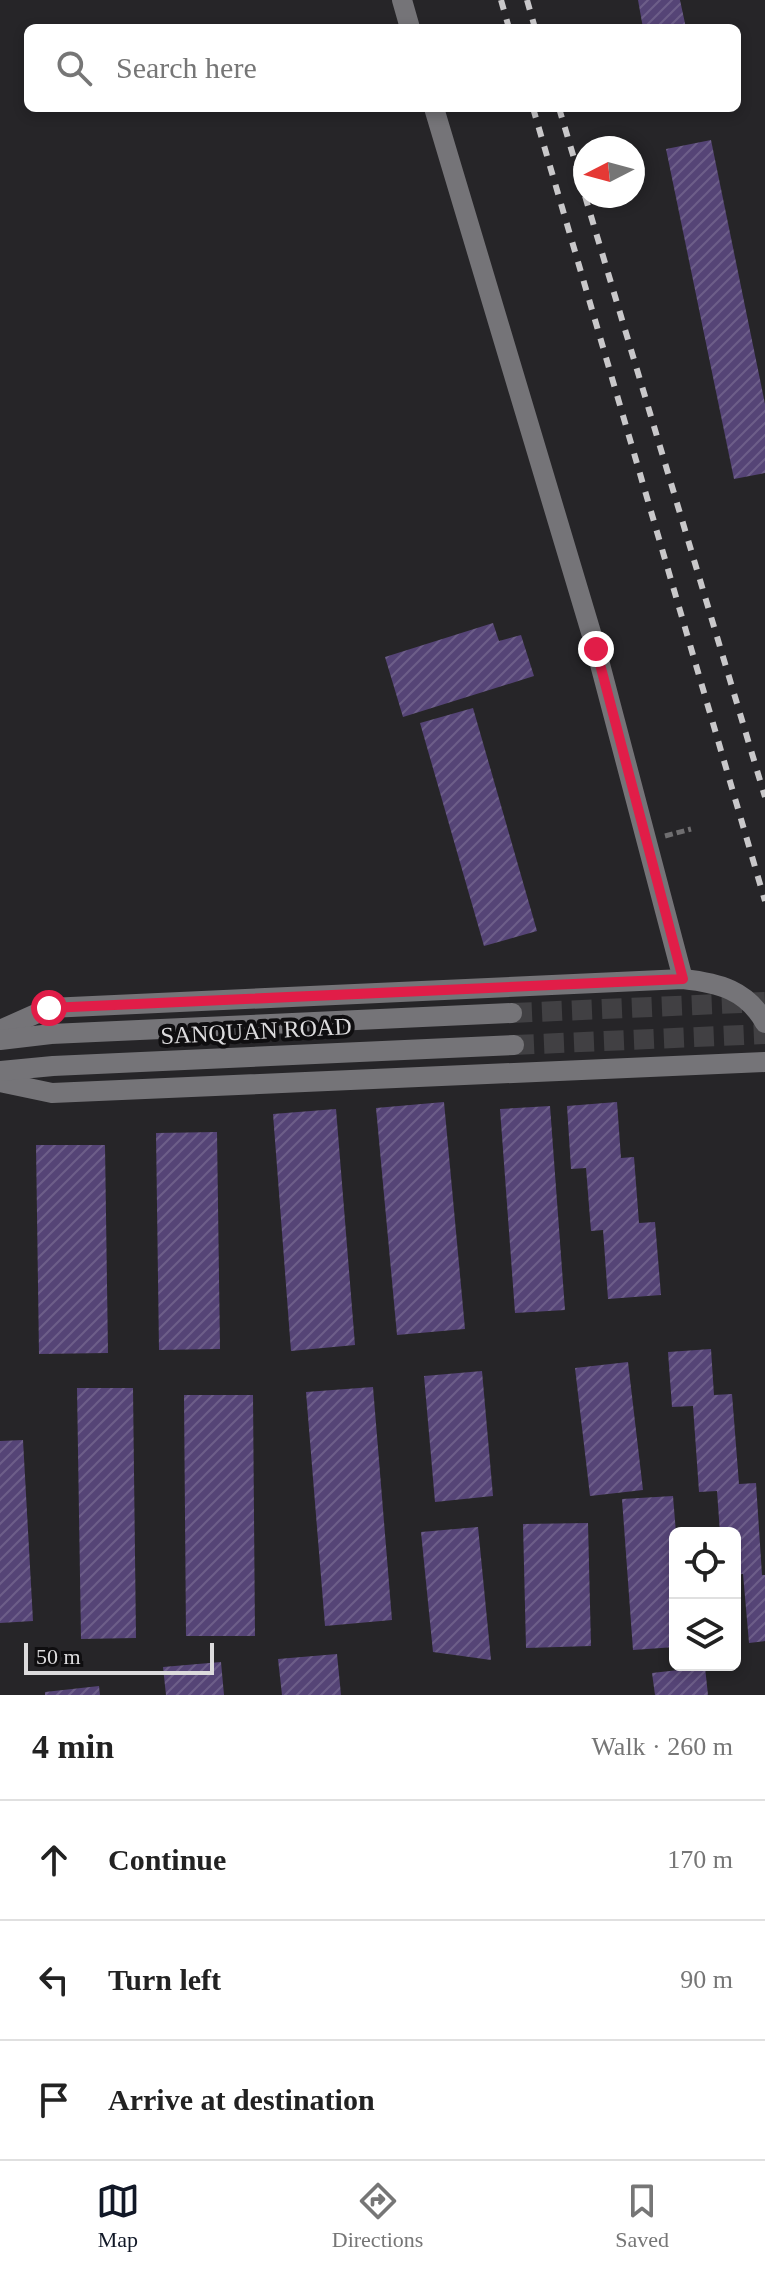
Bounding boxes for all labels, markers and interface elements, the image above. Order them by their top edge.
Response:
search box [24,24,741,112]
icon: search [52,46,96,90]
text: Search here [116,51,257,84]
north arrow [573,136,645,208]
route end [578,631,614,667]
route start [31,990,67,1026]
street label: SANQUAN ROAD [160,1013,352,1049]
map controls [669,1527,741,1671]
button: locate [669,1527,741,1599]
button: layers [669,1599,741,1671]
scale bar [24,1639,214,1675]
text: 50 m [36,1644,81,1669]
text: 4 min [32,1728,114,1765]
text: Walk · 260 m [591,1732,733,1761]
icon: ahead [32,1838,76,1882]
text: Continue [108,1843,226,1876]
text: 170 m [667,1845,733,1874]
icon: left [32,1958,76,2002]
text: Turn left [108,1963,221,1996]
text: 90 m [680,1965,733,1994]
icon: arrive [32,2078,76,2122]
text: Arrive at destination [108,2083,375,2116]
tab: Map [96,2179,140,2253]
tab: Directions [332,2179,423,2253]
tab: Saved [615,2179,669,2253]

